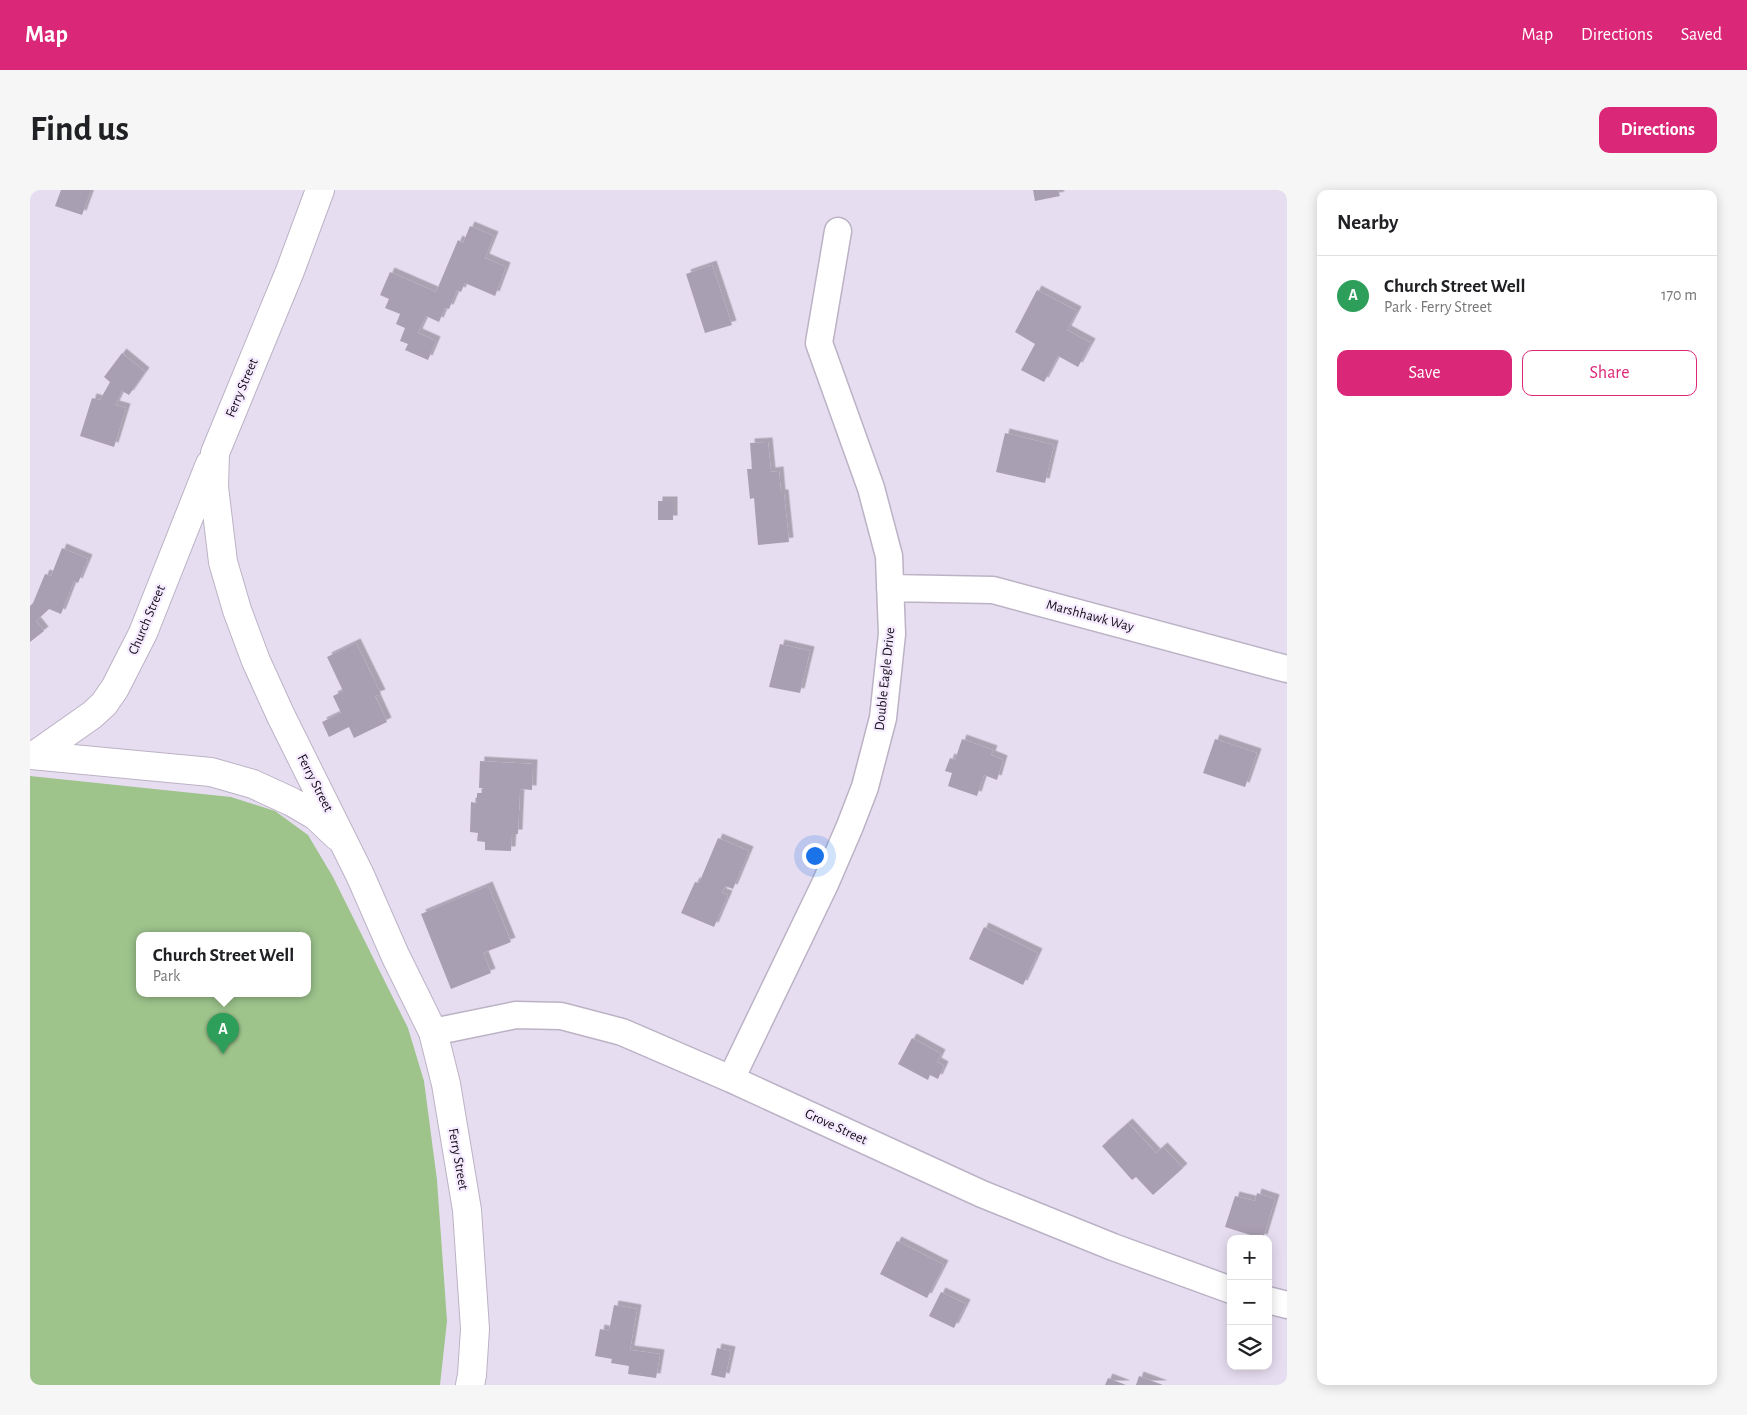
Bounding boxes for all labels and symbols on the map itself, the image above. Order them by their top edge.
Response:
street label: Ferry Street [223,356,261,419]
street label: Church Street [126,583,168,657]
street label: Marshhawk Way [1045,598,1135,634]
street label: Double Eagle Drive [873,627,897,731]
street label: Ferry Street [295,752,336,814]
your location [802,843,828,869]
pin: A [207,1013,239,1054]
street label: Grove Street [803,1107,870,1148]
street label: Ferry Street [446,1127,470,1192]

